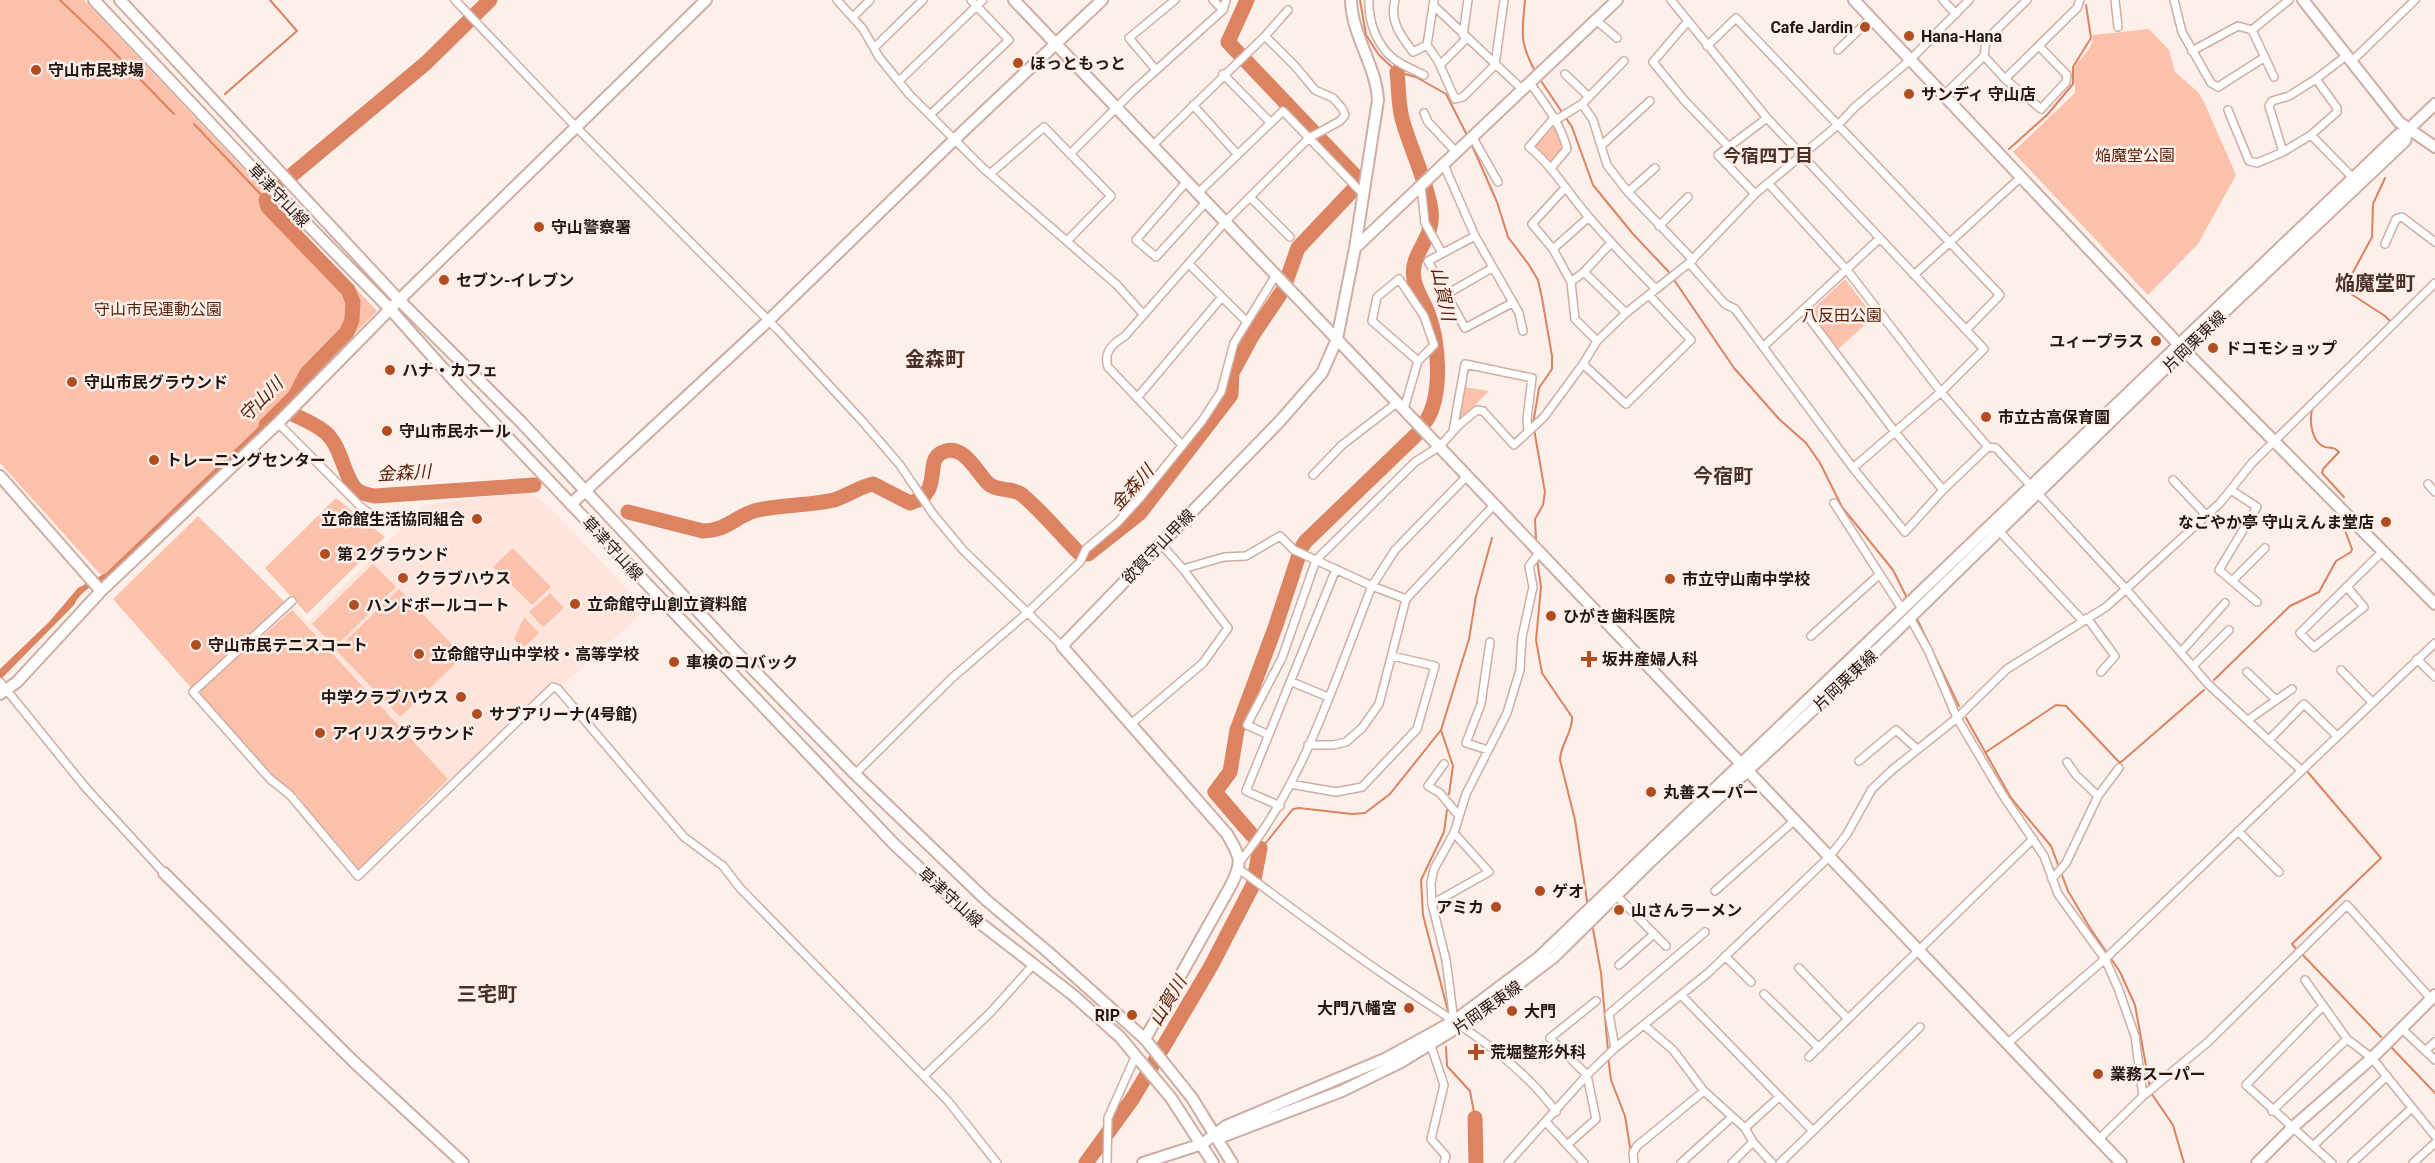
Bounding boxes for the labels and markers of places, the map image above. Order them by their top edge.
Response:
place label: Cafe Jardin [1770,18,1853,37]
marker: Cafe Jardin [1858,20,1872,34]
place label: Hana-Hana [1921,27,2003,46]
marker: Hana-Hana [1902,29,1916,43]
place label: ほっともっと [1030,54,1126,73]
marker: ほっともっと [1011,56,1025,70]
place label: 守山市民球場 [48,61,144,80]
marker: 守山市民球場 [29,63,43,77]
place label: サンディ 守山店 [1921,85,2036,104]
marker: サンディ 守山店 [1902,87,1916,101]
place label: 守山警察署 [551,218,631,237]
marker: 守山警察署 [532,220,546,234]
place label: セブン-イレブン [456,271,574,290]
marker: セブン-イレブン [437,273,451,287]
place label: ユィープラス [2049,332,2144,351]
marker: ユィープラス [2149,334,2163,348]
place label: ドコモショップ [2225,339,2337,358]
marker: ドコモショップ [2206,341,2220,355]
place label: ハナ・カフェ [402,361,498,380]
marker: ハナ・カフェ [383,363,397,377]
place label: 守山市民グラウンド [84,373,228,392]
marker: 守山市民グラウンド [65,375,79,389]
place label: 市立古高保育園 [1998,408,2110,427]
marker: 市立古高保育園 [1979,410,1993,424]
place label: 守山市民ホール [399,422,511,441]
marker: 守山市民ホール [380,424,394,438]
place label: トレーニングセンター [166,451,326,470]
marker: トレーニングセンター [147,453,161,467]
place label: 立命館生活協同組合 [321,510,465,529]
marker: 立命館生活協同組合 [470,512,484,526]
place label: なごやか亭 守山えんま堂店 [2178,513,2374,532]
marker: なごやか亭 守山えんま堂店 [2379,515,2393,529]
place label: 第２グラウンド [337,545,449,564]
marker: 第２グラウンド [318,547,332,561]
place label: クラブハウス [415,569,511,588]
place label: 市立守山南中学校 [1682,570,1810,589]
marker: クラブハウス [396,571,410,585]
marker: 市立守山南中学校 [1663,572,1677,586]
place label: 立命館守山創立資料館 [587,595,747,614]
place label: ハンドボールコート [366,596,510,615]
marker: 立命館守山創立資料館 [568,597,582,611]
marker: ハンドボールコート [347,598,361,612]
place label: ひがき歯科医院 [1563,607,1675,626]
marker: ひがき歯科医院 [1544,609,1558,623]
place label: 守山市民テニスコート [208,636,368,655]
marker: 守山市民テニスコート [189,638,203,652]
place label: 立命館守山中学校・高等学校 [431,645,639,664]
marker: 立命館守山中学校・高等学校 [412,647,426,661]
marker: 坂井産婦人科 [1580,650,1598,668]
place label: 坂井産婦人科 [1602,650,1698,669]
place label: 車検のコバック [686,653,798,672]
marker: 車検のコバック [667,655,681,669]
place label: 中学クラブハウス [321,688,449,707]
marker: 中学クラブハウス [454,690,468,704]
place label: サブアリーナ(4号館) [489,705,637,724]
marker: サブアリーナ(4号館) [470,707,484,721]
place label: アイリスグラウンド [332,724,475,743]
marker: アイリスグラウンド [313,726,327,740]
place label: 丸善スーパー [1663,783,1759,802]
marker: 丸善スーパー [1644,785,1658,799]
place label: ゲオ [1552,882,1584,901]
marker: ゲオ [1533,884,1547,898]
place label: アミカ [1436,898,1484,917]
marker: アミカ [1489,900,1503,914]
place label: 山さんラーメン [1631,901,1742,920]
marker: 山さんラーメン [1612,903,1626,917]
place label: 大門八幡宮 [1317,999,1397,1018]
marker: 大門八幡宮 [1402,1001,1416,1015]
place label: 大門 [1524,1002,1556,1021]
marker: 大門 [1505,1004,1519,1018]
place label: RIP [1095,1006,1120,1025]
marker: RIP [1125,1008,1139,1022]
marker: 荒堀整形外科 [1467,1043,1485,1061]
place label: 荒堀整形外科 [1490,1043,1586,1062]
place label: 業務スーパー [2110,1065,2206,1084]
marker: 業務スーパー [2091,1067,2105,1081]

